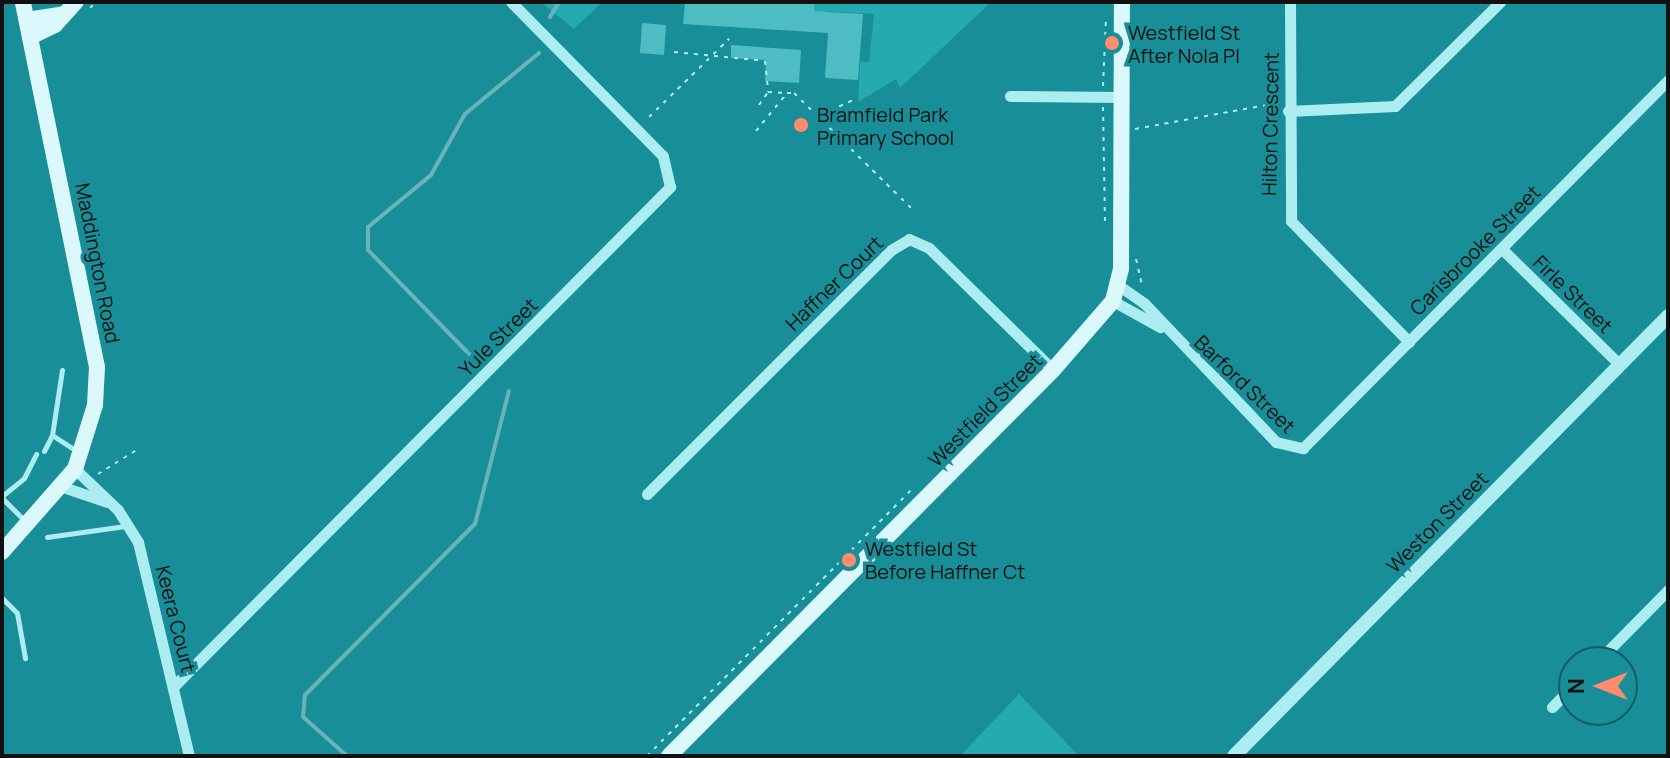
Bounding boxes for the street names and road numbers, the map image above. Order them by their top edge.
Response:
street label: Hilton Crescent [1257,52,1283,196]
street label: Carisbrooke Street [1405,180,1545,320]
street label: Maddington Road [71,181,125,345]
street label: Haffner Court [780,231,888,335]
street label: Firle Street [1528,250,1618,338]
street label: Yule Street [454,293,542,381]
street label: Barford Street [1190,330,1300,438]
street label: Westfield Street [923,348,1047,472]
street label: Weston Street [1381,466,1493,578]
street label: Keera Court [151,563,201,675]

